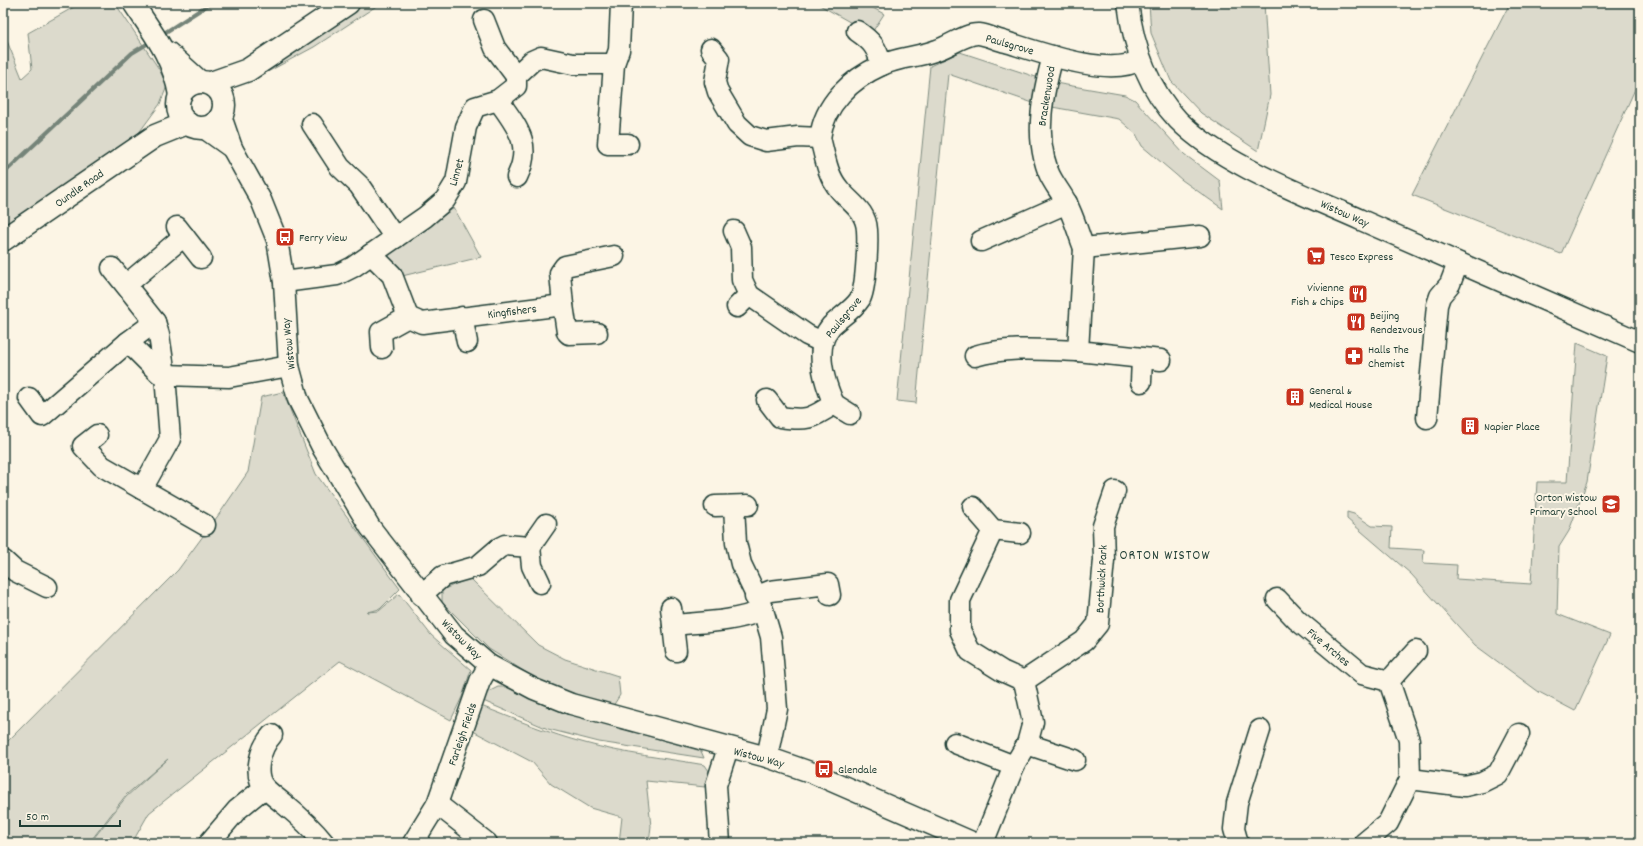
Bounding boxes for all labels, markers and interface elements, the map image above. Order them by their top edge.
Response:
street label: Paulsgrove [983,30,1036,60]
street label: Brackenwood [1034,65,1061,127]
street label: Linnet [445,156,470,188]
street label: Oundle Road [52,166,108,212]
street label: Wistow Way [1317,196,1373,233]
bus stop icon: Ferry View [274,226,296,248]
place label: Ferry View [299,230,347,247]
supermarket icon: Tesco Express [1305,245,1327,267]
place label: Tesco Express [1330,249,1393,266]
place label: Vivienne Fish & Chips [1291,280,1344,311]
restaurant icon: Vivienne Fish & Chips [1347,283,1369,305]
street label: Paulsgrove [822,294,867,342]
street label: Kingfishers [487,301,538,324]
place label: Beijing Rendezvous [1370,308,1423,339]
restaurant icon: Beijing Rendezvous [1345,311,1367,333]
street label: Wistow Way [278,316,301,370]
place label: Halls The Chemist [1368,342,1409,373]
pharmacy icon: Halls The Chemist [1343,345,1365,367]
place label: General & Medical House [1309,383,1372,414]
building icon: General & Medical House [1284,386,1306,408]
building icon: Napier Place [1459,415,1481,437]
place label: Napier Place [1484,419,1540,436]
place label: Orton Wistow Primary School [1530,490,1597,521]
school or university icon: Orton Wistow Primary School [1600,493,1622,515]
street label: Borthwick Park [1092,544,1113,614]
district label: ORTON WISTOW [1120,546,1210,566]
street label: Wistow Way [437,616,486,665]
street label: Five Arches [1303,625,1354,671]
street label: Farleigh Fields [445,701,482,768]
street label: Wistow Way [731,744,787,774]
bus stop icon: Glendale [813,758,835,780]
place label: Glendale [838,762,877,779]
scale bar [20,802,120,828]
text: 50 m [26,809,49,826]

